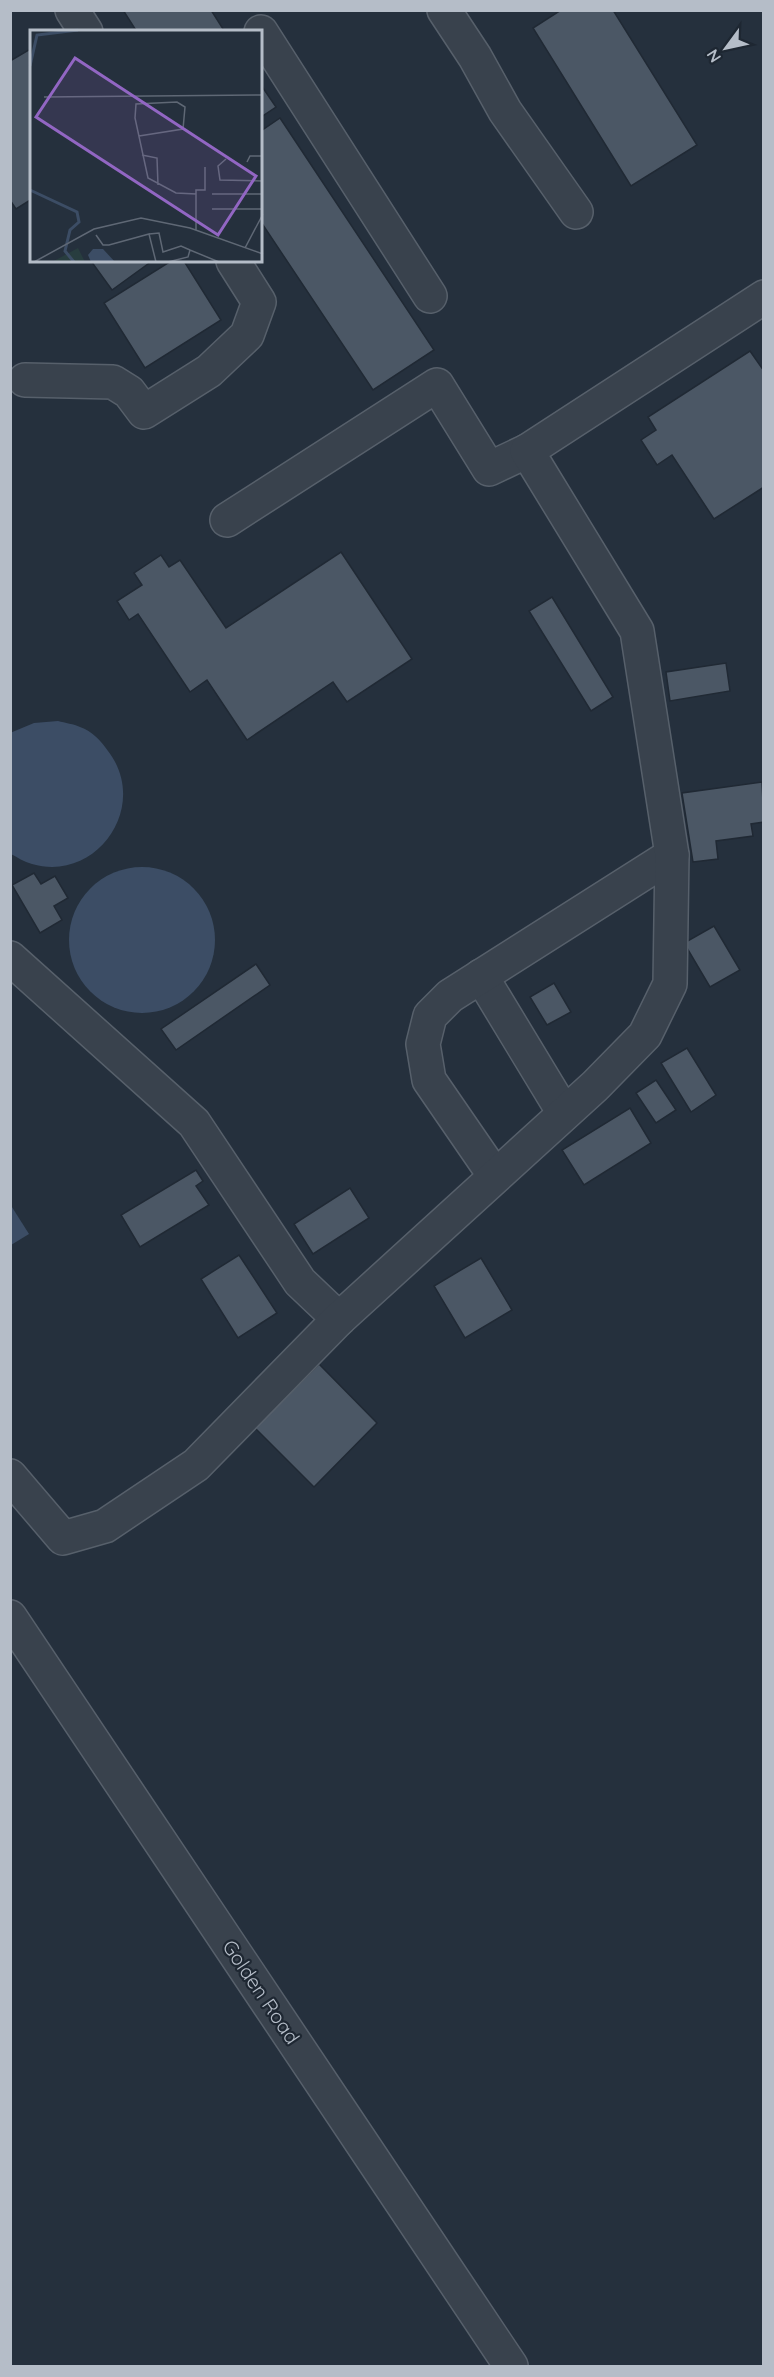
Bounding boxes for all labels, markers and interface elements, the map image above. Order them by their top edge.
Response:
north arrow [696,18,756,78]
inset map [30,30,262,262]
text: N [702,46,725,67]
street label: Golden Road [217,1935,305,2049]

